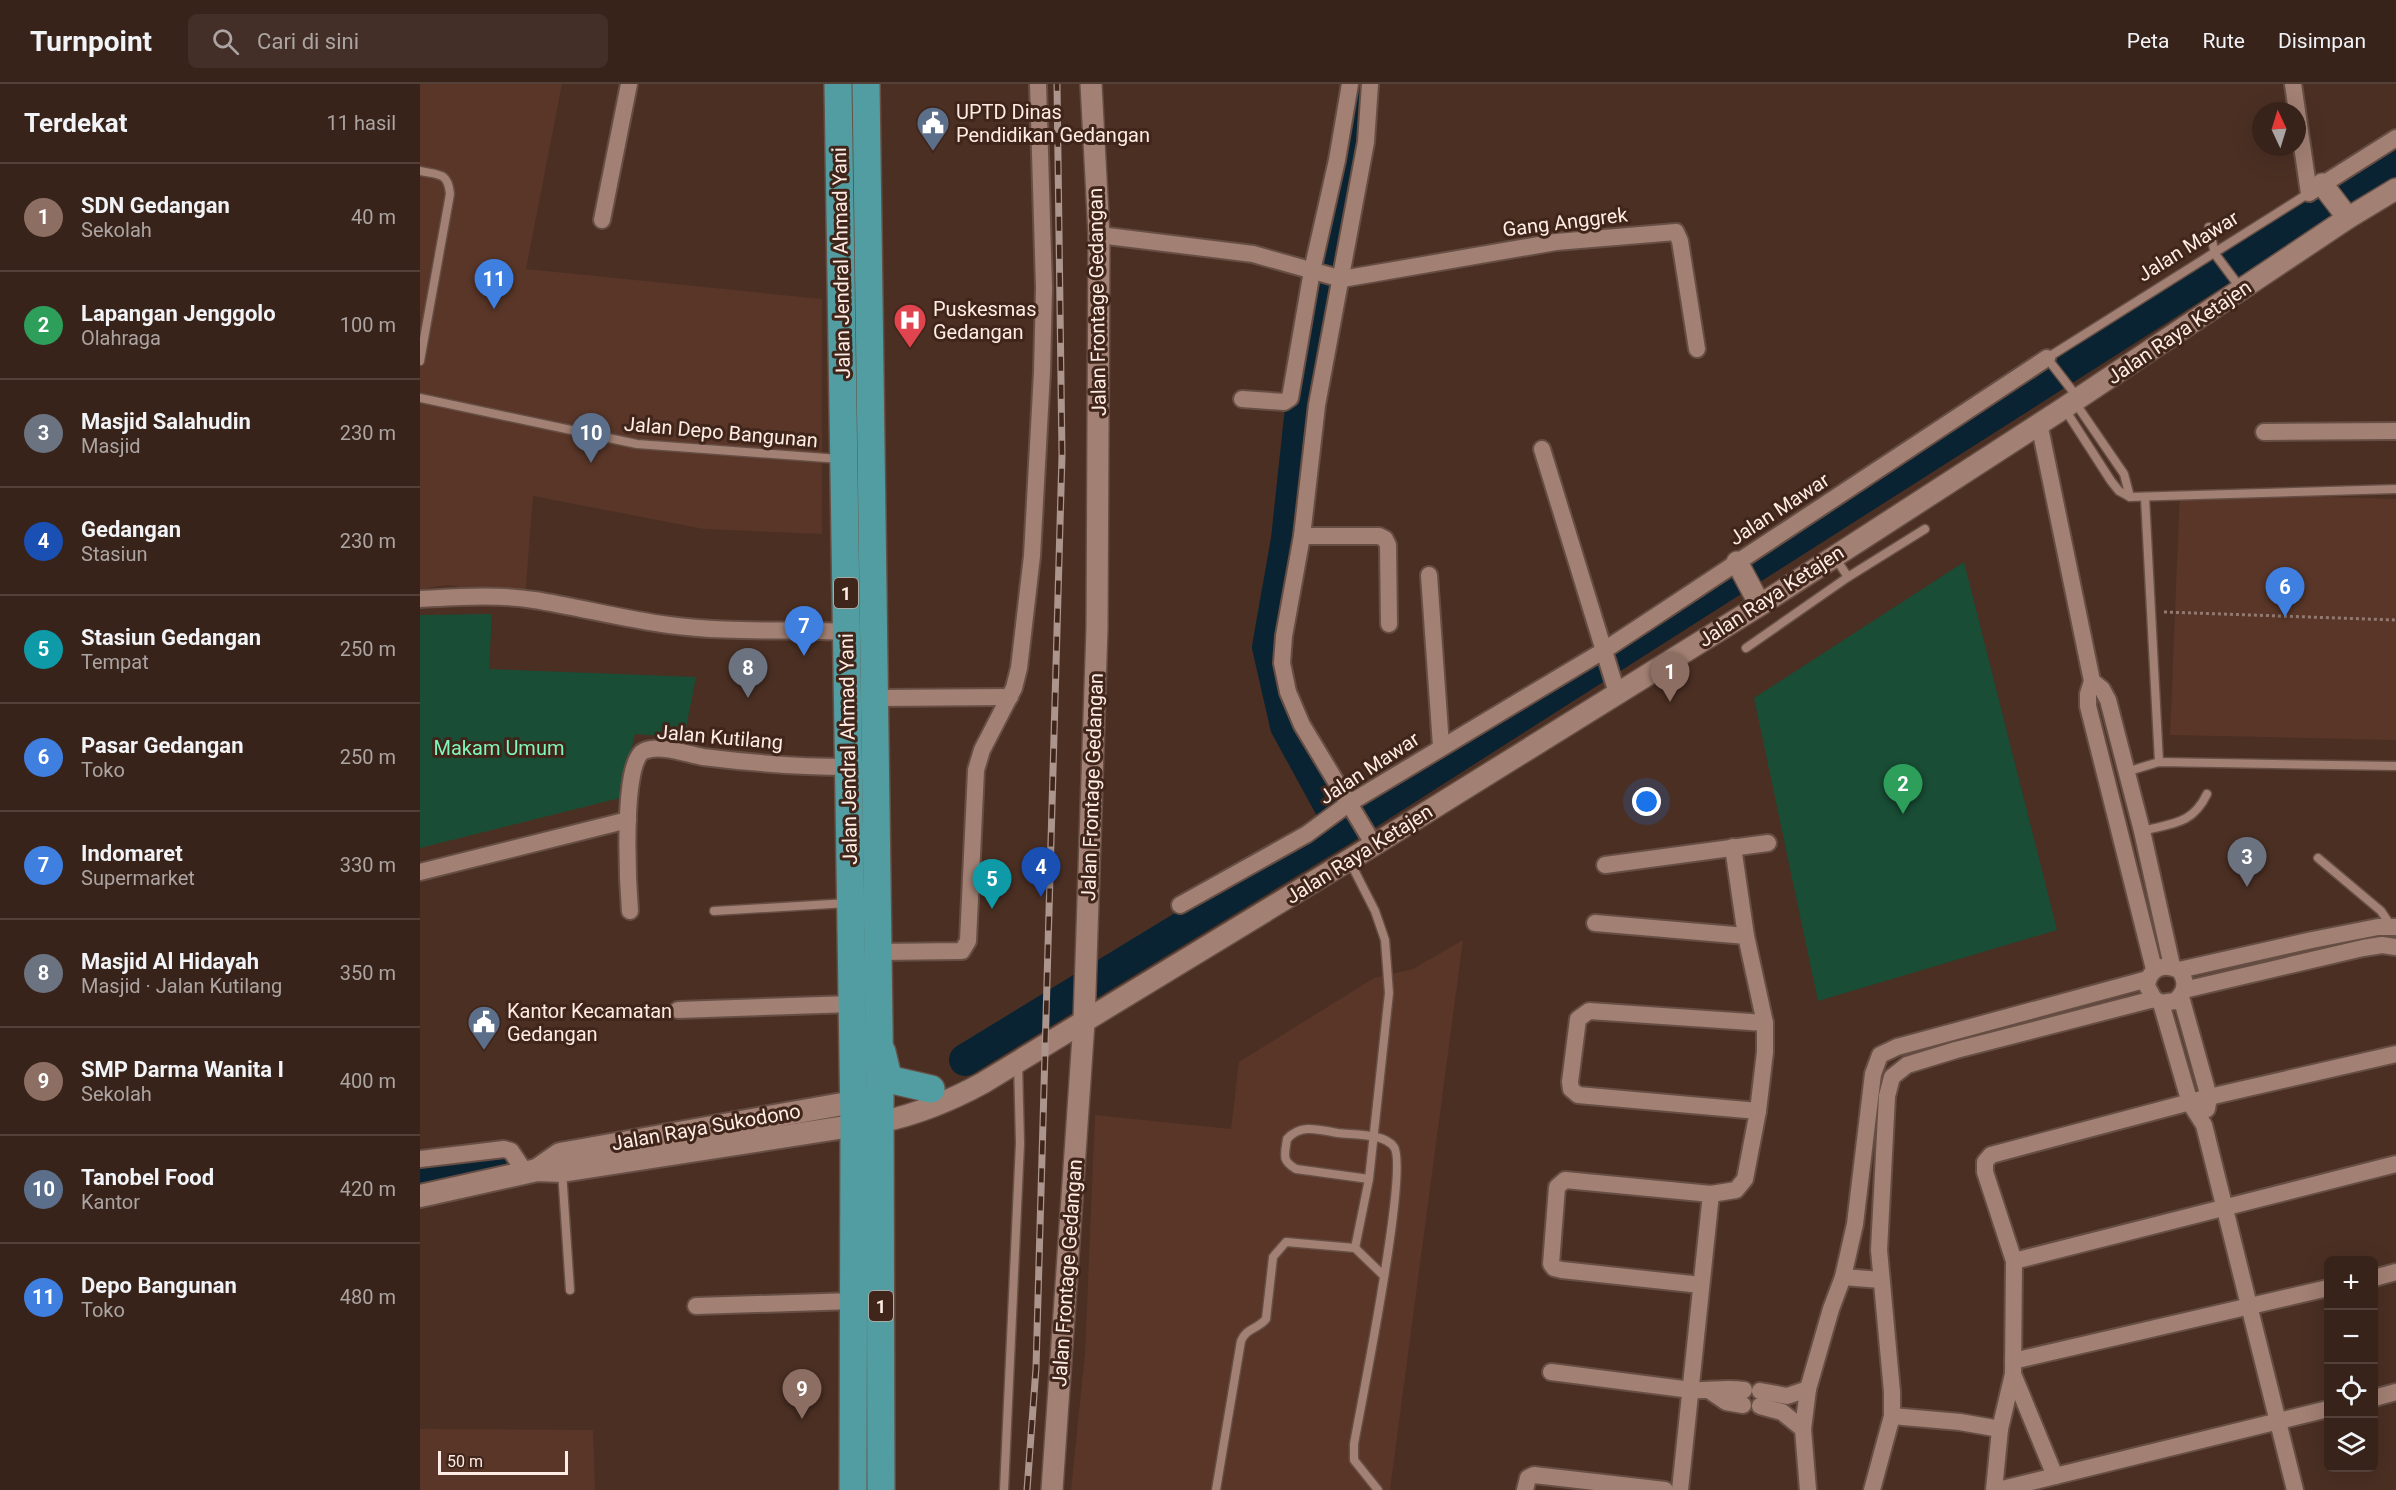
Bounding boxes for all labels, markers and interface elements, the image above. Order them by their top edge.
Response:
search box [188,14,608,68]
text: Turnpoint [30,25,152,58]
icon: search [209,25,242,58]
text: Cari di sini [257,29,359,54]
text: Peta [2127,29,2169,53]
text: Rute [2202,29,2245,53]
text: Disimpan [2278,29,2366,53]
place label: UPTD Dinas Pendidikan Gedangan [956,100,1150,147]
north arrow [2252,102,2306,156]
public building icon: UPTD Dinas Pendidikan Gedangan [915,105,951,152]
text: Terdekat [24,108,128,138]
text: 11 hasil [327,111,396,135]
street label: Jalan Jendral Ahmad Yani [827,147,855,379]
street label: Jalan Frontage Gedangan [1083,188,1111,416]
text: SDN Gedangan [81,193,230,218]
street label: Gang Anggrek [1501,202,1630,242]
text: 1 [38,205,49,229]
text: 40 m [351,205,396,229]
street label: Jalan Mawar [2133,205,2243,287]
text: Sekolah [81,218,152,242]
pin: 11 [474,260,514,309]
street label: Jalan Raya Ketajen [2102,275,2256,389]
place label: Puskesmas Gedangan [933,297,1037,344]
text: Lapangan Jenggolo [81,301,276,326]
hospital icon: Puskesmas Gedangan [892,302,928,349]
text: 2 [38,313,49,337]
text: 100 m [340,313,396,337]
text: Olahraga [81,326,161,350]
text: Masjid Salahudin [81,409,251,434]
street label: Jalan Depo Bangunan [623,412,819,452]
pin: 10 [572,414,610,463]
text: 3 [38,421,49,445]
text: 230 m [340,421,396,445]
text: Masjid [81,434,141,458]
street label: Jalan Mawar [1724,468,1834,550]
text: Gedangan [81,517,181,542]
text: 4 [38,529,49,553]
text: 230 m [340,529,396,553]
street label: Jalan Raya Ketajen [1694,540,1848,652]
text: Stasiun [81,542,148,566]
pin: 6 [2266,568,2304,617]
road number: 1 [834,578,858,608]
pin: 7 [784,606,824,656]
text: Stasiun Gedangan [81,625,261,650]
street label: Jalan Jendral Ahmad Yani [834,633,862,865]
text: 5 [38,637,49,661]
text: 250 m [340,637,396,661]
pin: 8 [728,648,768,698]
text: Tempat [81,650,149,674]
pin: 1 [1650,652,1690,702]
street label: Jalan Frontage Gedangan [1076,672,1108,902]
street label: Jalan Kutilang [656,720,784,754]
street label: Jalan Mawar [1314,727,1424,809]
text: Pasar Gedangan [81,733,243,758]
park label: Makam Umum [434,736,564,760]
text: 6 [38,745,49,769]
text: 250 m [340,745,396,769]
text: Toko [81,758,125,782]
pin: 2 [1884,764,1922,814]
your location [1632,787,1661,816]
street label: Jalan Raya Ketajen [1281,799,1437,909]
pin: 3 [2228,838,2266,887]
text: Indomaret [81,841,183,866]
pin: 4 [1022,848,1060,897]
text: 7 [38,853,49,877]
text: 330 m [340,853,396,877]
pin: 5 [972,860,1012,909]
text: Supermarket [81,866,195,890]
text: Masjid Al Hidayah [81,949,259,974]
text: 8 [38,961,49,985]
text: 350 m [340,961,396,985]
text: Masjid · Jalan Kutilang [81,974,282,998]
place label: Kantor Kecamatan Gedangan [507,999,672,1046]
public building icon: Kantor Kecamatan Gedangan [466,1004,502,1051]
text: SMP Darma Wanita I [81,1057,284,1082]
text: 9 [38,1069,49,1093]
text: 400 m [340,1069,396,1093]
text: Sekolah [81,1082,152,1106]
street label: Jalan Raya Sukodono [610,1099,802,1155]
street label: Jalan Frontage Gedangan [1047,1158,1087,1388]
text: Tanobel Food [81,1165,214,1190]
text: 10 [32,1177,55,1201]
text: 420 m [340,1177,396,1201]
text: Kantor [81,1190,140,1214]
map controls [2324,1256,2378,1472]
button: + [2324,1256,2378,1310]
text: Depo Bangunan [81,1273,237,1298]
text: 11 [32,1285,55,1309]
text: 480 m [340,1285,396,1309]
road number: 1 [869,1291,893,1321]
text: Toko [81,1298,125,1322]
button: − [2324,1310,2378,1364]
button: locate [2324,1364,2378,1418]
pin: 9 [782,1370,821,1419]
button: layers [2324,1418,2378,1472]
scale bar [438,1448,568,1476]
text: 50 m [447,1452,483,1471]

